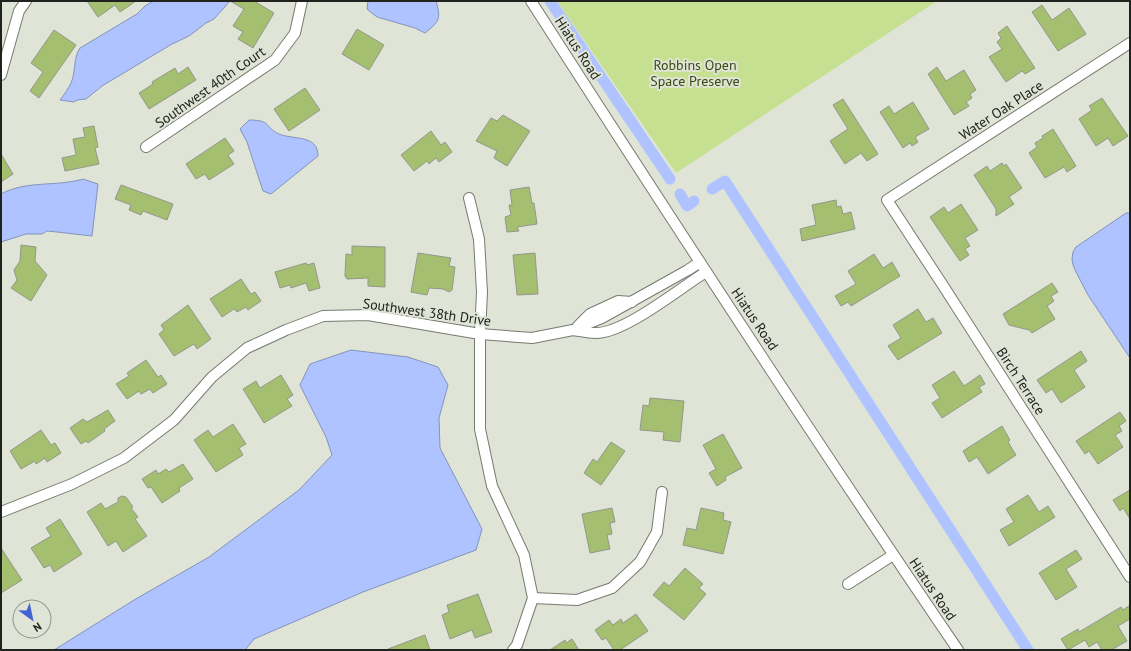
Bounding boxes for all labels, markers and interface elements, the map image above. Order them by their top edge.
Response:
street label: Hiatus Road [551,13,605,83]
street label: Southwest 40th Court [151,42,269,132]
park label: Robbins Open Space Preserve [650,56,740,90]
street label: Water Oak Place [956,76,1046,144]
street label: Hiatus Road [727,284,783,354]
street label: Southwest 38th Drive [362,294,492,330]
street label: Birch Terrace [993,344,1049,418]
street label: Hiatus Road [905,554,961,624]
north arrow [12,599,52,639]
text: N [31,620,44,635]

